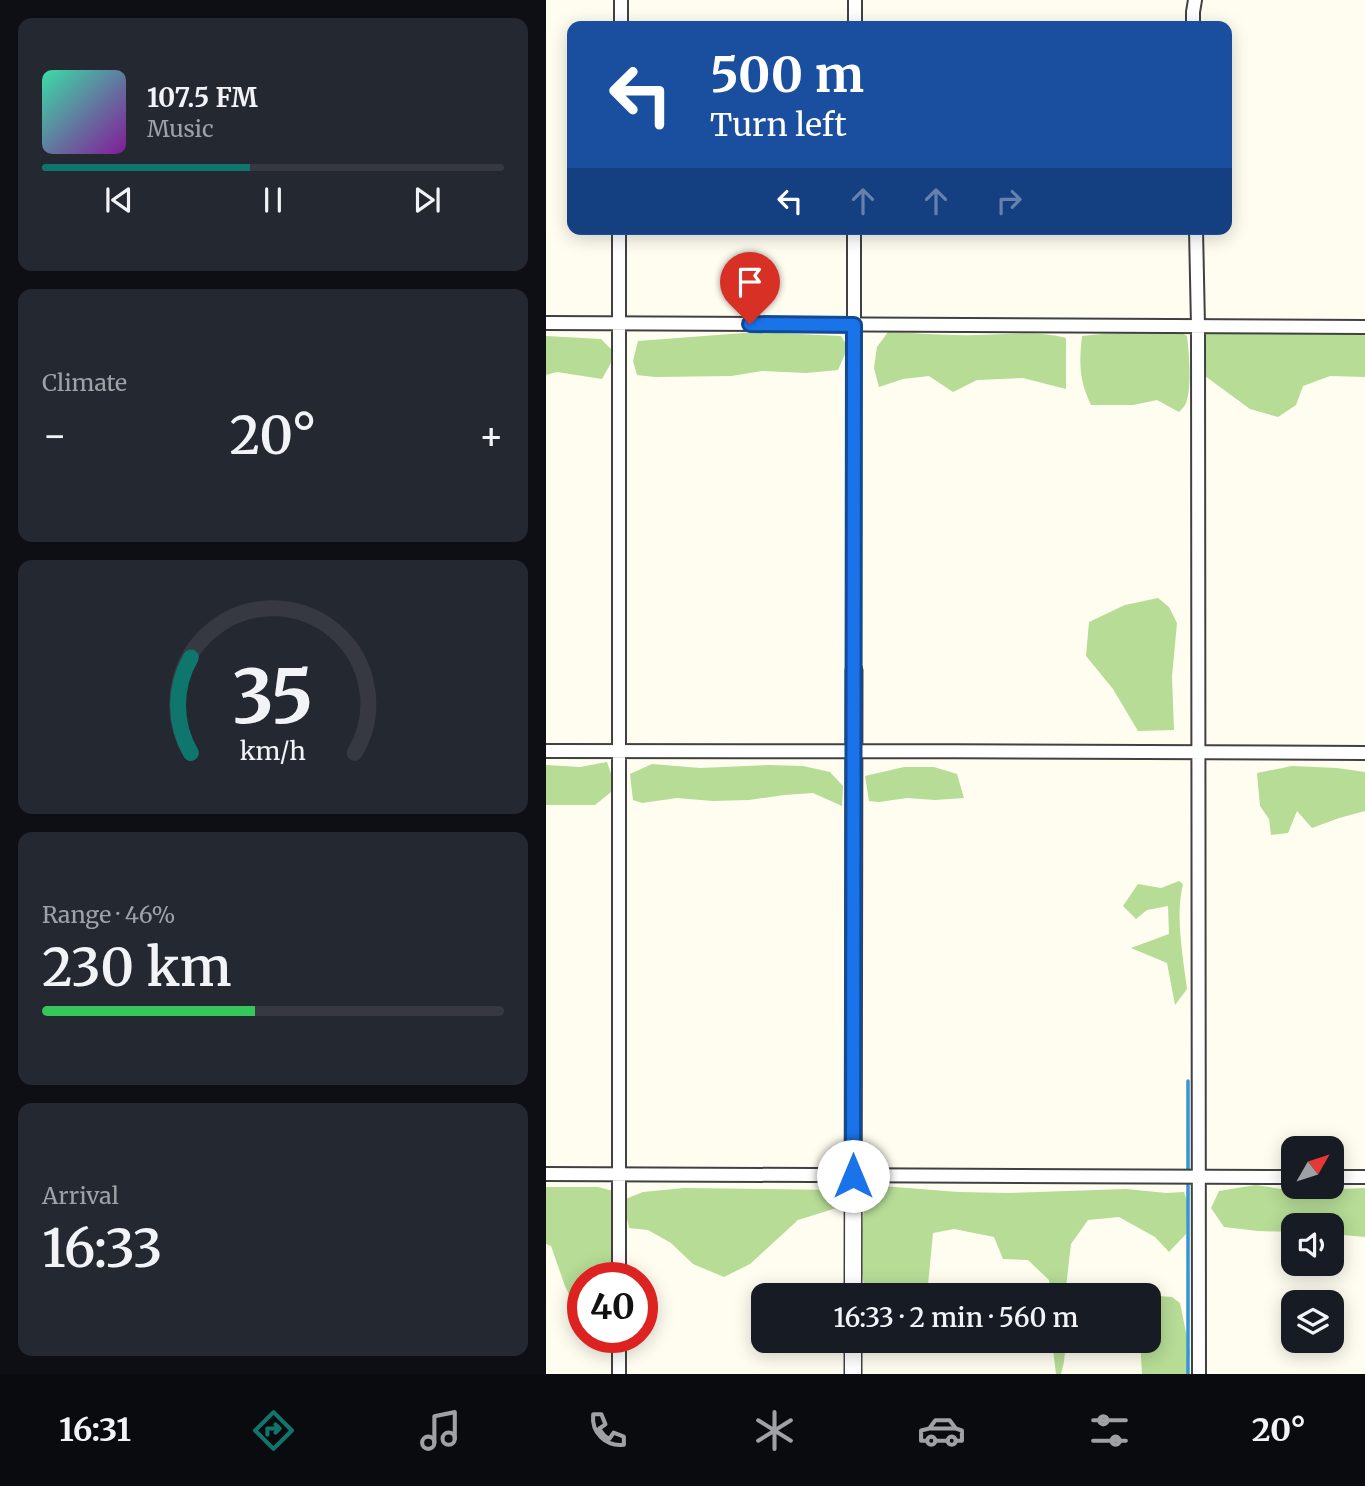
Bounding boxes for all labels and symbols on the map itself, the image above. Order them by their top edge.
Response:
pin [720,252,780,324]
north arrow [1281,1136,1344,1199]
position arrow [816,1139,890,1213]
speed limit sign: 40 [567,1262,658,1353]

